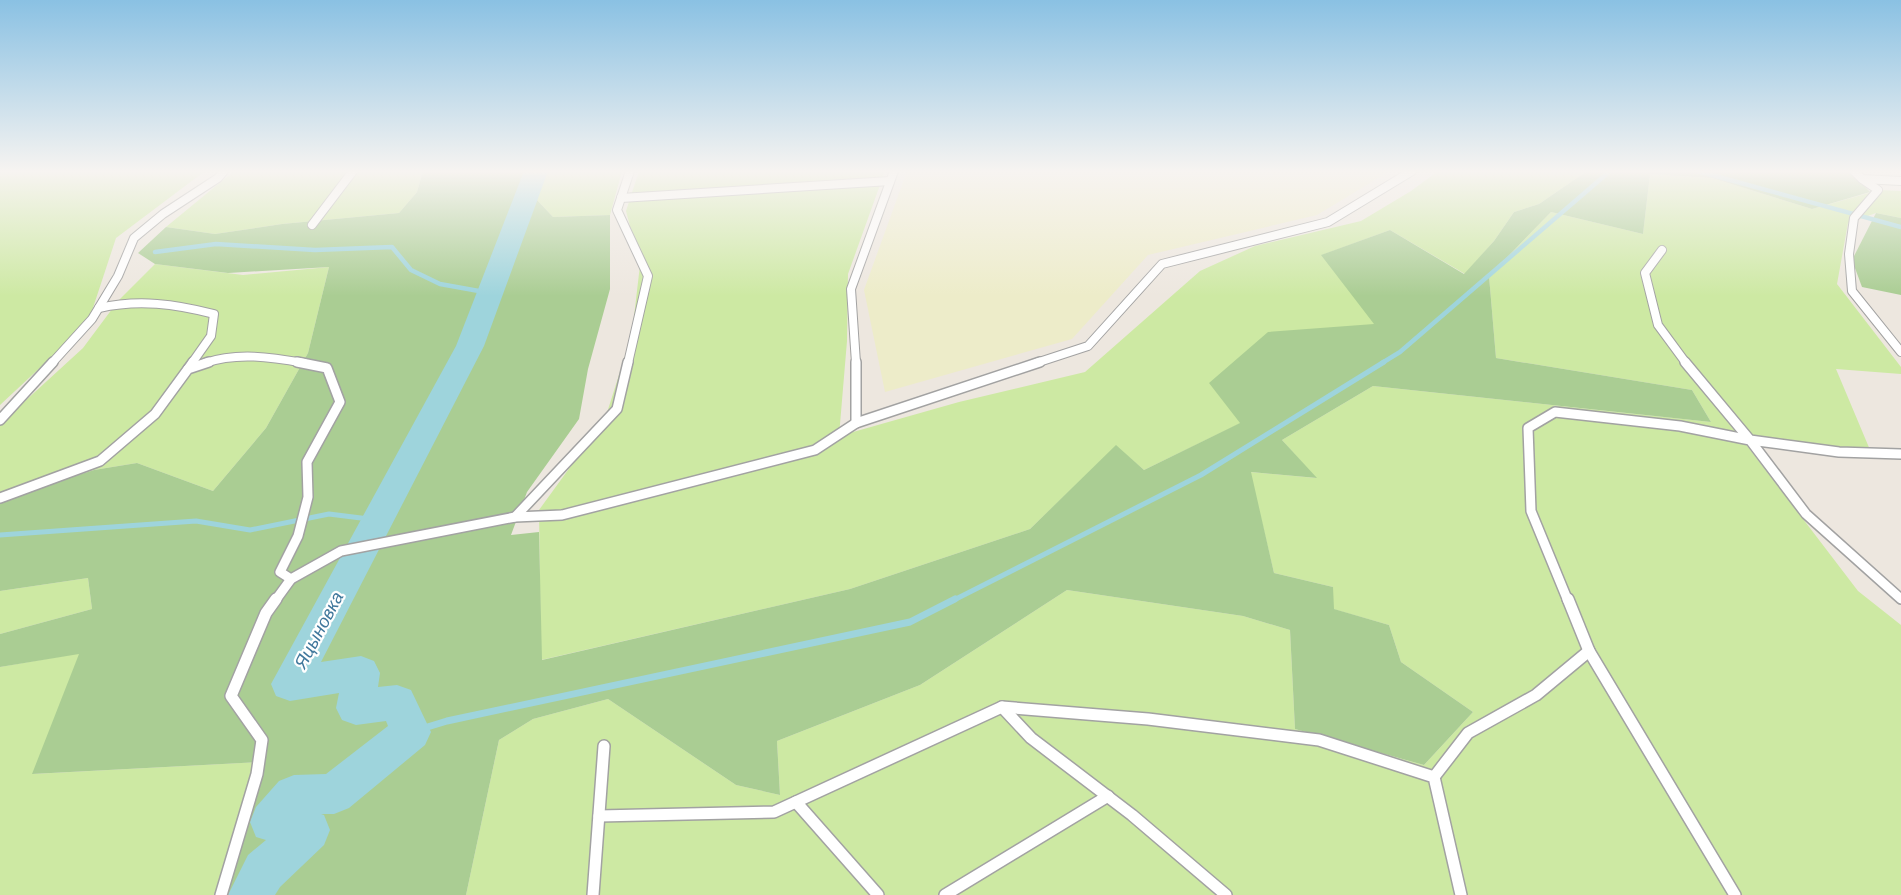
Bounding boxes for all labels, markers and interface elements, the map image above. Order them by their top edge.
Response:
water label: Яцыновка [288,587,349,673]

